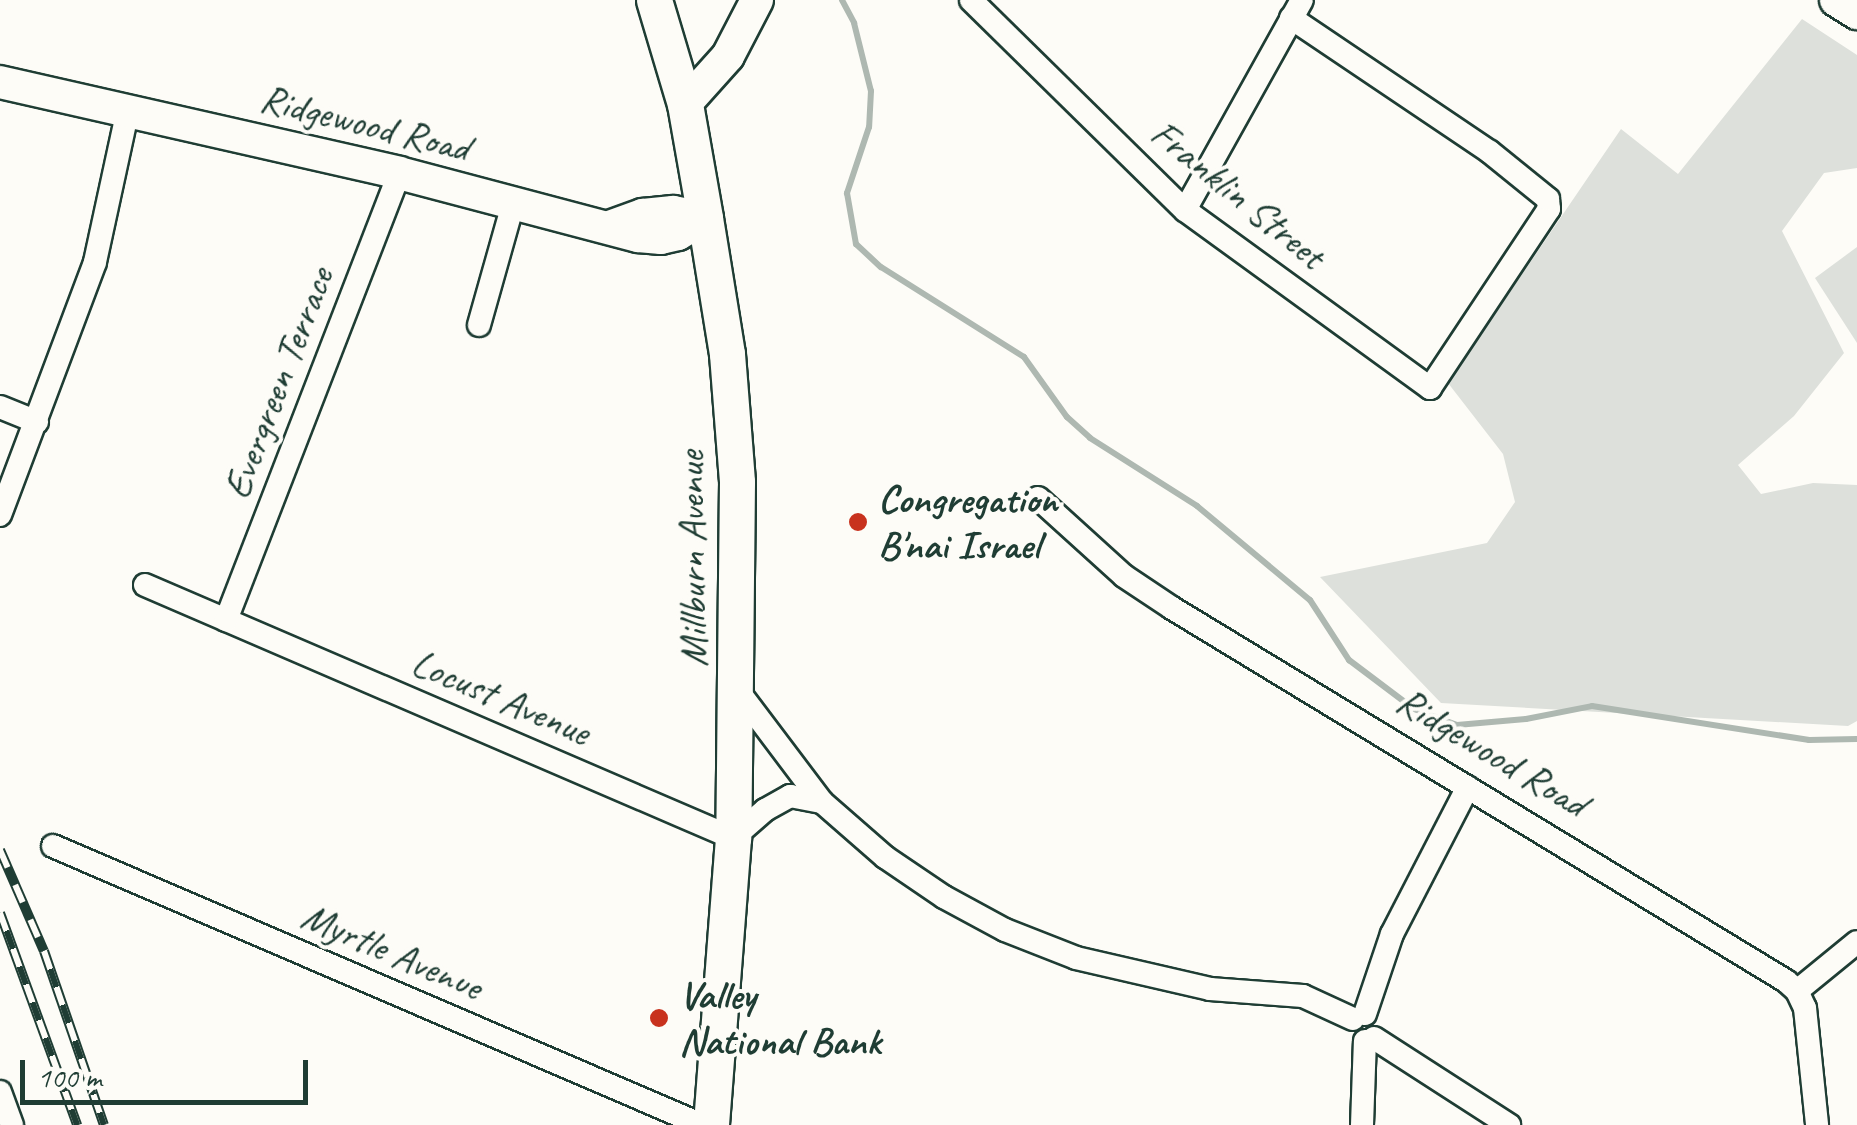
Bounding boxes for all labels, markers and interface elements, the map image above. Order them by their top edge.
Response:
street label: Ridgewood Road [256,74,474,172]
street label: Franklin Street [1141,109,1335,279]
street label: Evergreen Terrace [212,260,344,506]
street label: Millburn Avenue [666,450,718,668]
place label: Congregation B'nai Israel [878,475,1057,569]
marker: Congregation B'nai Israel [847,511,869,533]
street label: Locust Avenue [405,638,597,756]
street label: Ridgewood Road [1388,677,1596,827]
street label: Myrtle Avenue [295,892,489,1010]
place label: Valley National Bank [679,971,882,1065]
marker: Valley National Bank [648,1007,670,1029]
scale bar [25,1040,312,1102]
text: 100 m [37,1058,102,1096]

